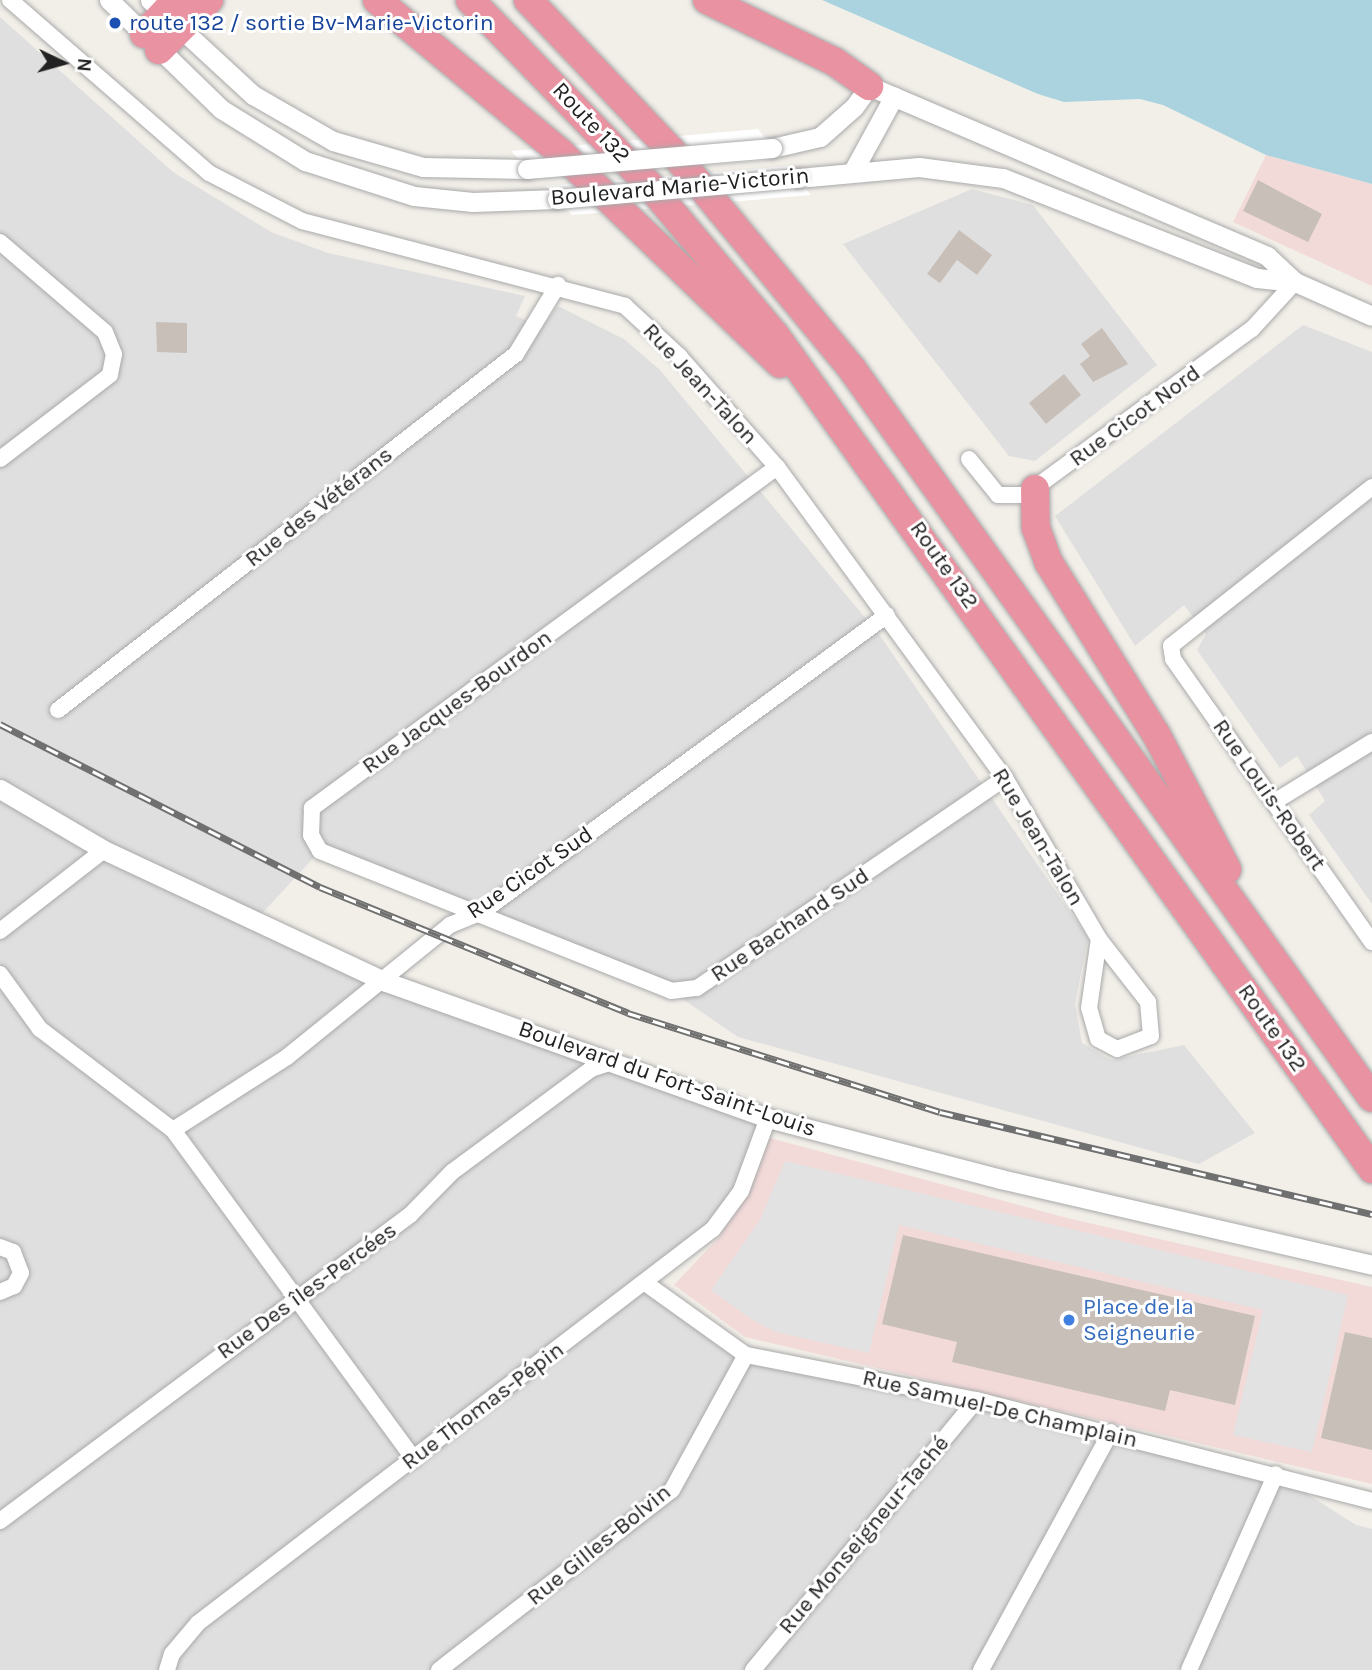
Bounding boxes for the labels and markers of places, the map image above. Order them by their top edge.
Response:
place label: route 132 / sortie Bv-Marie-Victorin [129,9,494,37]
marker: route 132 / sortie Bv-Marie-Victorin [107,15,123,31]
place label: Place de la Seigneurie [1083,1293,1195,1347]
marker: Place de la Seigneurie [1061,1312,1077,1328]

